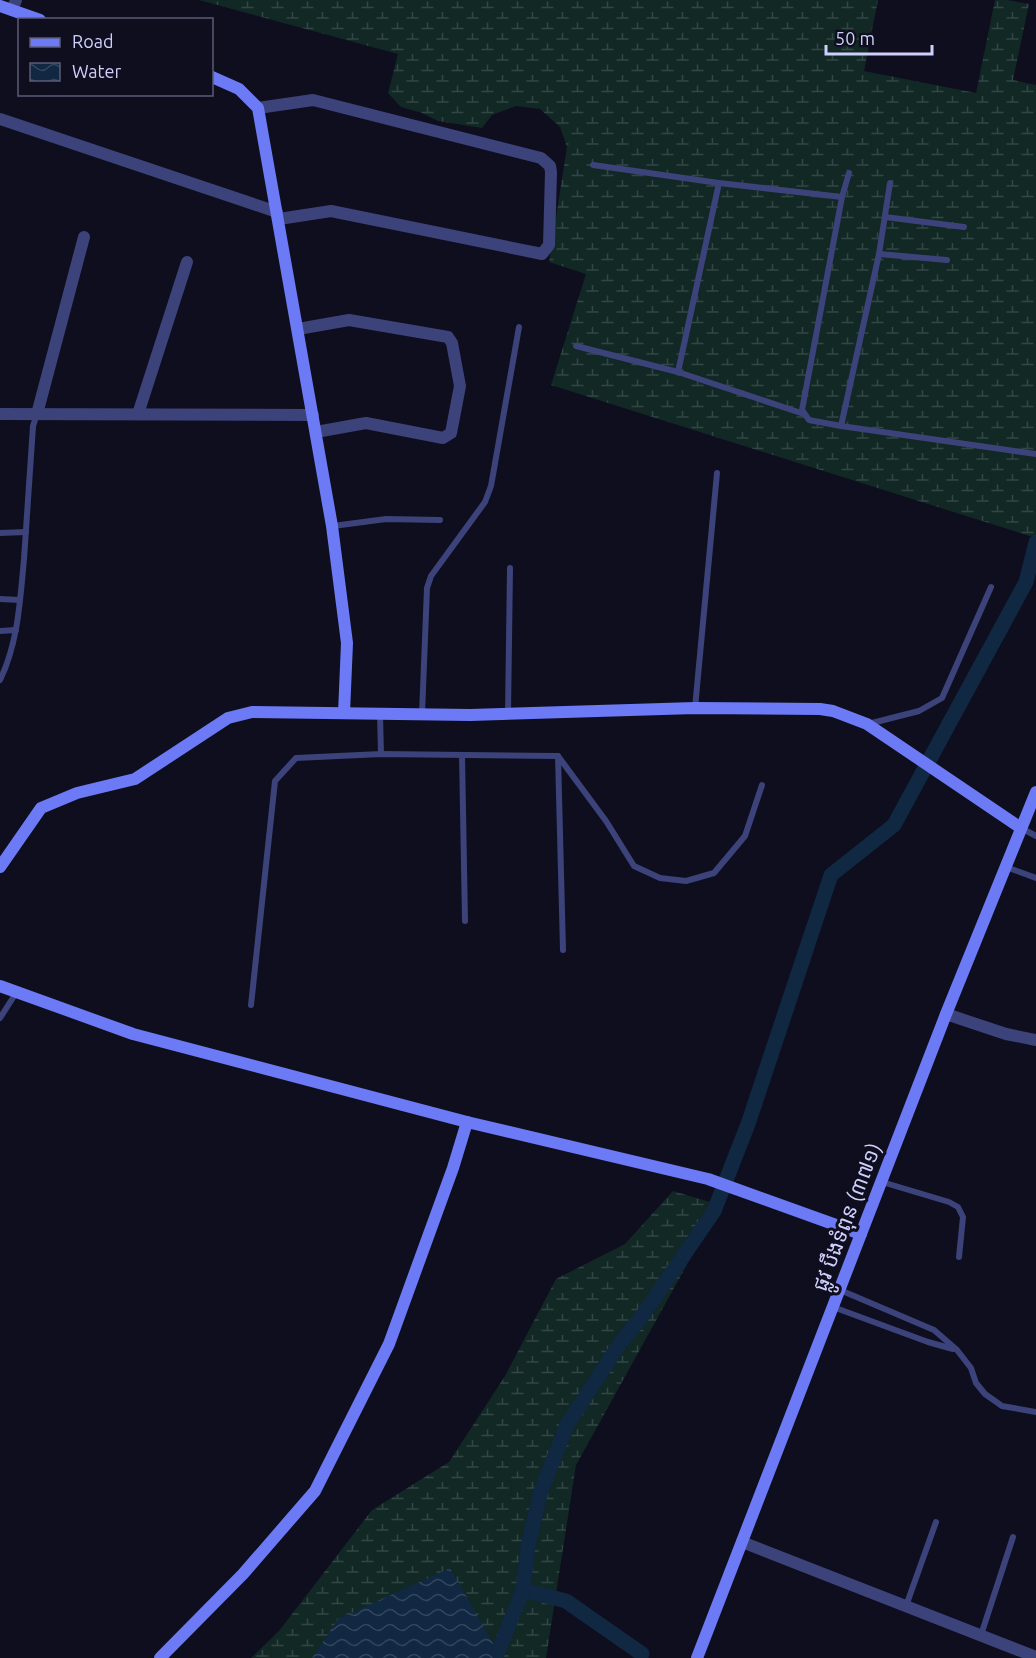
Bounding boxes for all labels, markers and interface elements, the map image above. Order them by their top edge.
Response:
legend [18,18,213,96]
scale bar [826,18,932,56]
text: 50 m [835,28,875,48]
text: Road [72,31,114,51]
text: Water [72,61,122,81]
street label: ផ្លូវ បឹងទំពុន (៣៧១) [807,1139,893,1297]

